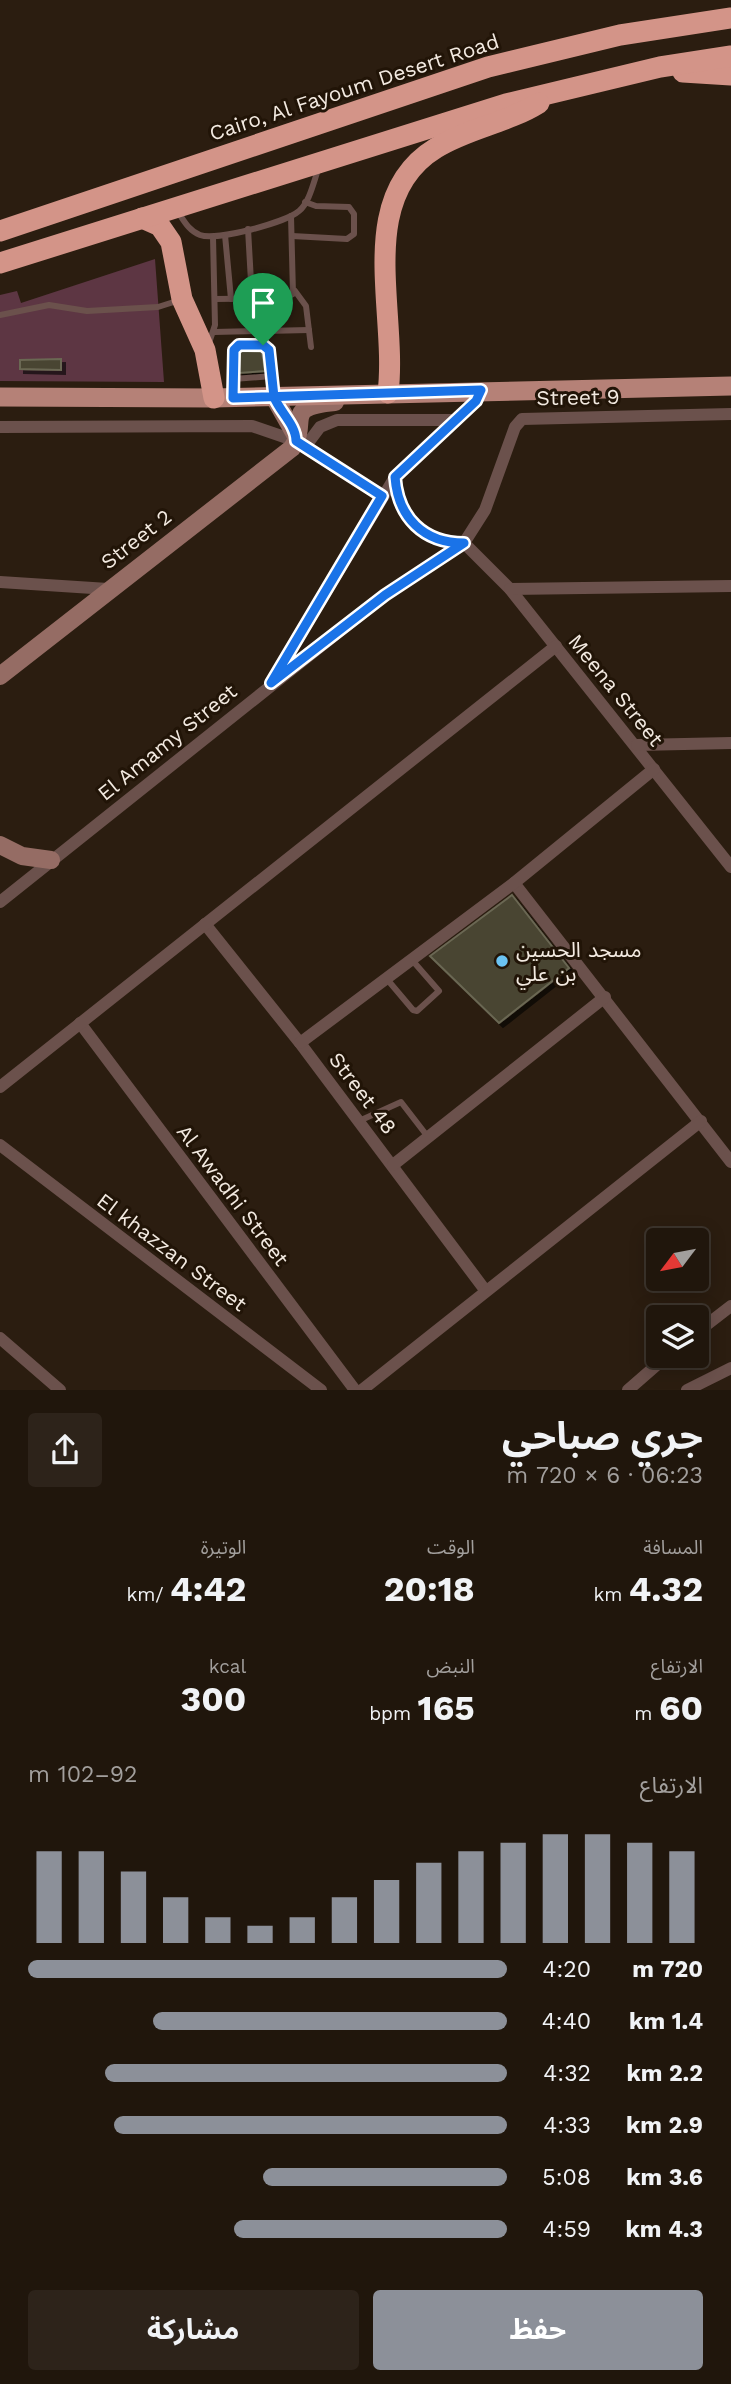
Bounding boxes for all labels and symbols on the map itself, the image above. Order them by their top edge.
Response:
street label: Cairo, Al Fayoum Desert Road [206,28,502,146]
pin [233,273,293,345]
street label: Street 9 [536,384,620,410]
street label: Street 2 [96,504,176,574]
street label: Meena Street [563,629,669,751]
street label: El Amamy Street [92,678,242,806]
place label: مسجد الحسين بن علي [516,937,641,989]
marker: مسجد الحسين بن علي [494,953,510,969]
street label: Street 48 [324,1047,402,1139]
street label: Al Awadhi Street [172,1119,294,1271]
street label: El khazzan Street [92,1188,252,1316]
north arrow [646,1228,709,1292]

